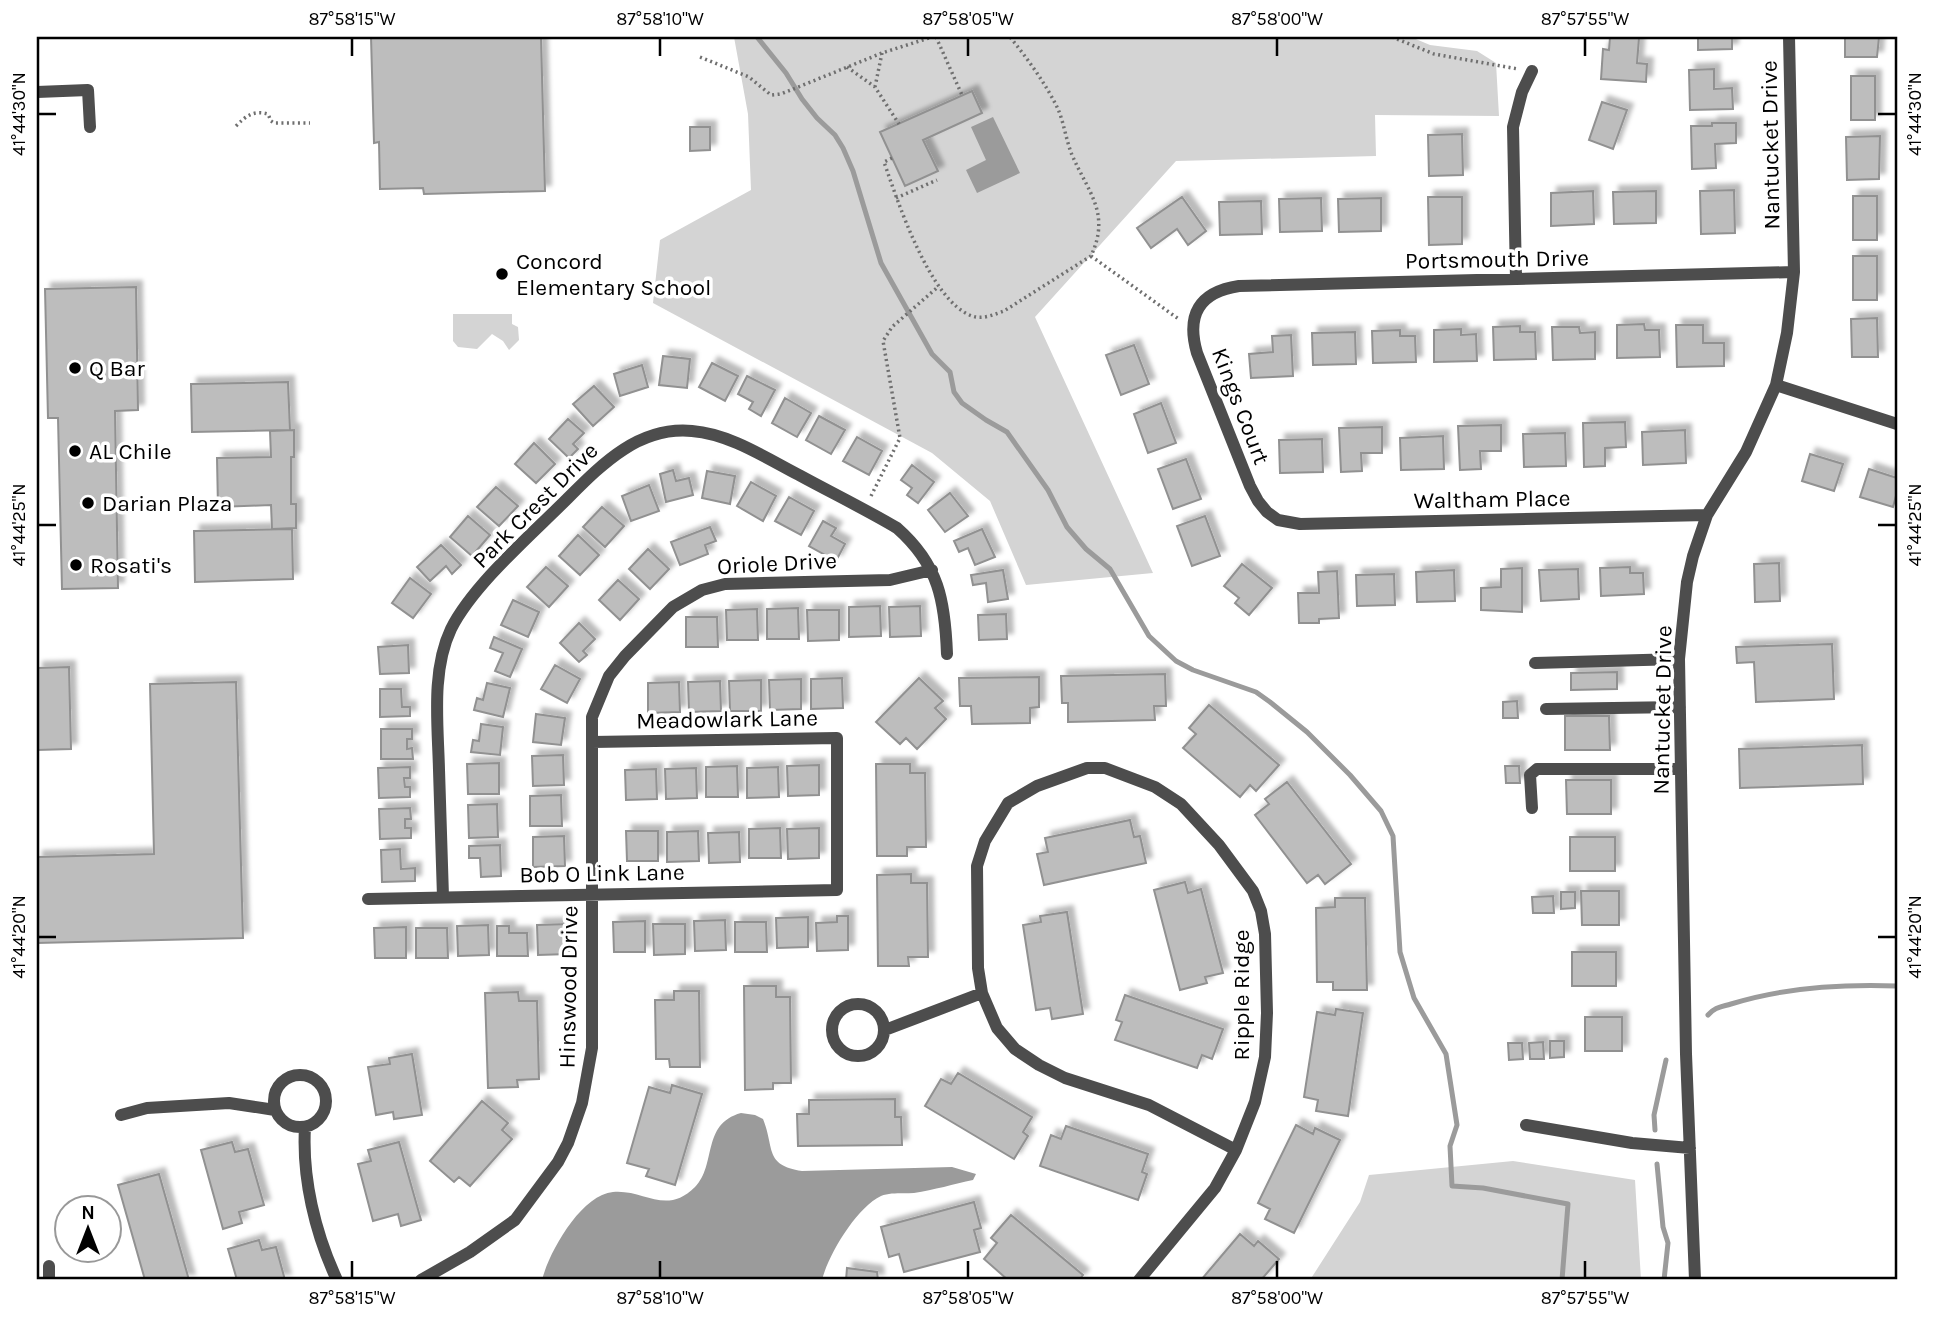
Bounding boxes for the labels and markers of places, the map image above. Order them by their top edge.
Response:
place label: Concord Elementary School [516,248,711,301]
marker: Concord Elementary School [494,266,510,282]
place label: Q Bar [89,355,145,382]
marker: Q Bar [67,360,83,376]
place label: AL Chile [89,438,172,465]
marker: AL Chile [67,443,83,459]
place label: Darian Plaza [102,490,232,517]
marker: Darian Plaza [80,495,96,511]
place label: Rosati's [90,552,172,579]
marker: Rosati's [68,557,84,573]

